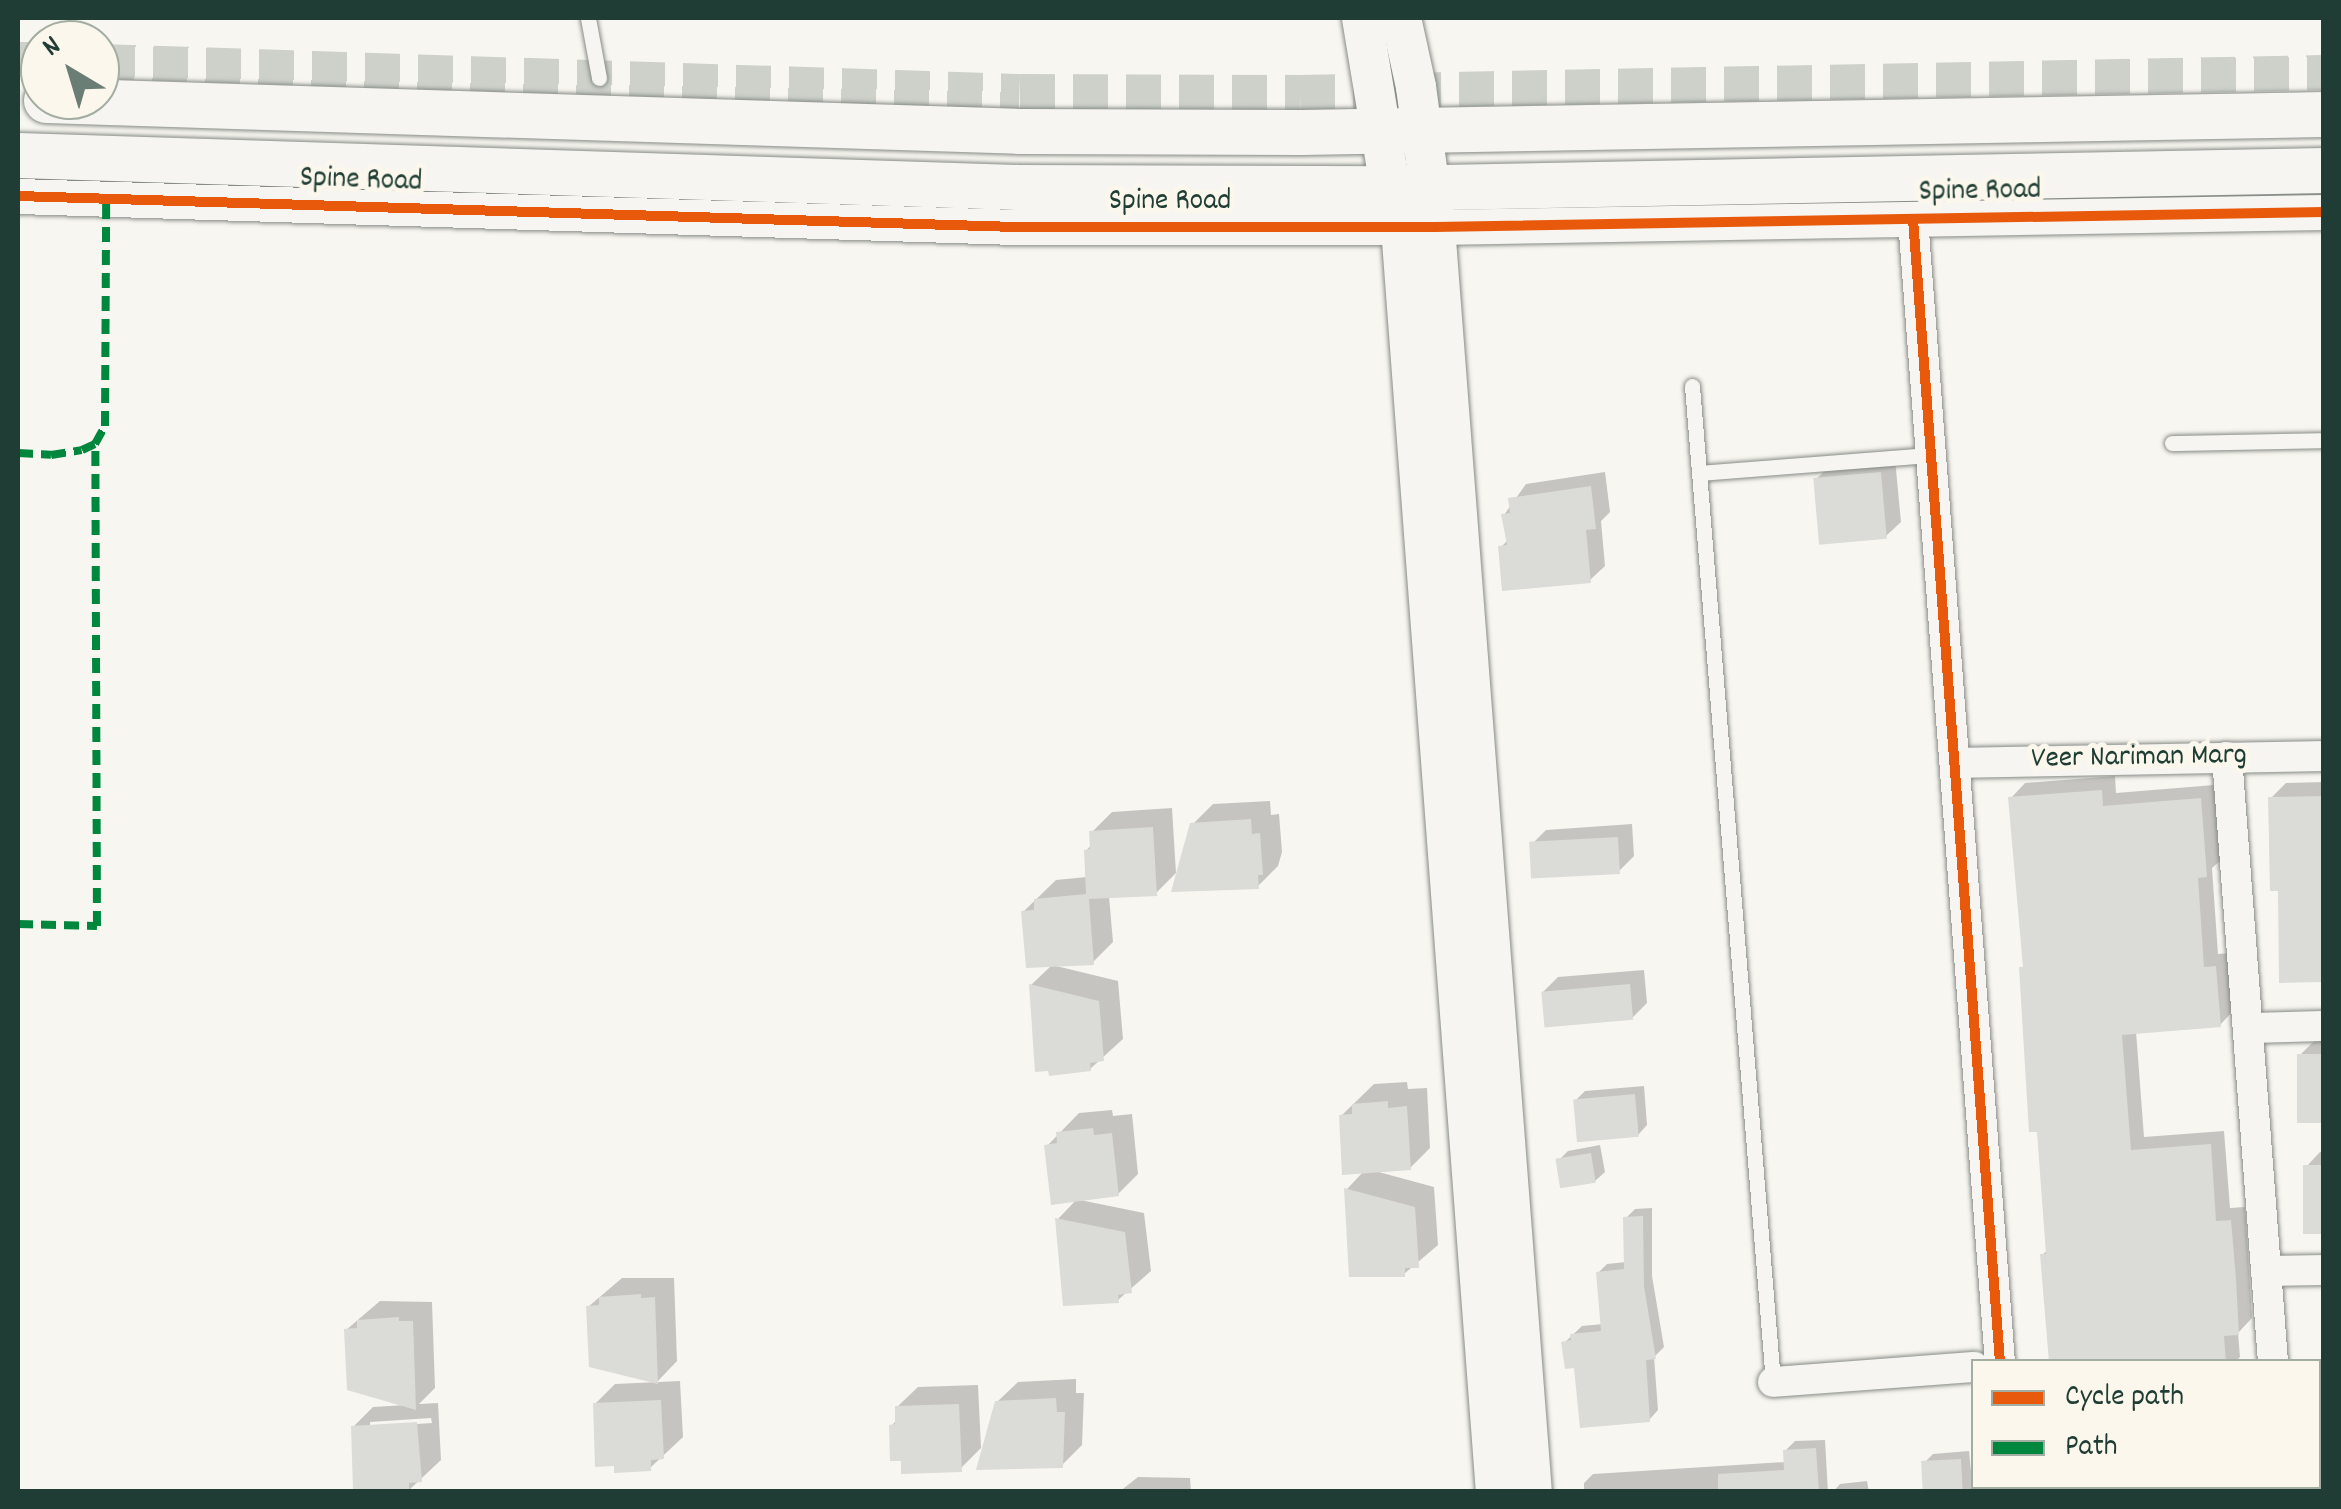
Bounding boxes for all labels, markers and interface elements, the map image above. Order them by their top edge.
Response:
north arrow [20,20,120,120]
text: N [35,28,71,68]
street label: Spine Road [299,162,423,202]
street label: Spine Road [1918,174,2042,212]
street label: Spine Road [1109,185,1231,221]
street label: Veer Nariman Marg [2031,739,2247,779]
legend [1971,1359,2321,1489]
text: Cycle path [2065,1377,2184,1420]
text: Path [2065,1427,2118,1470]

